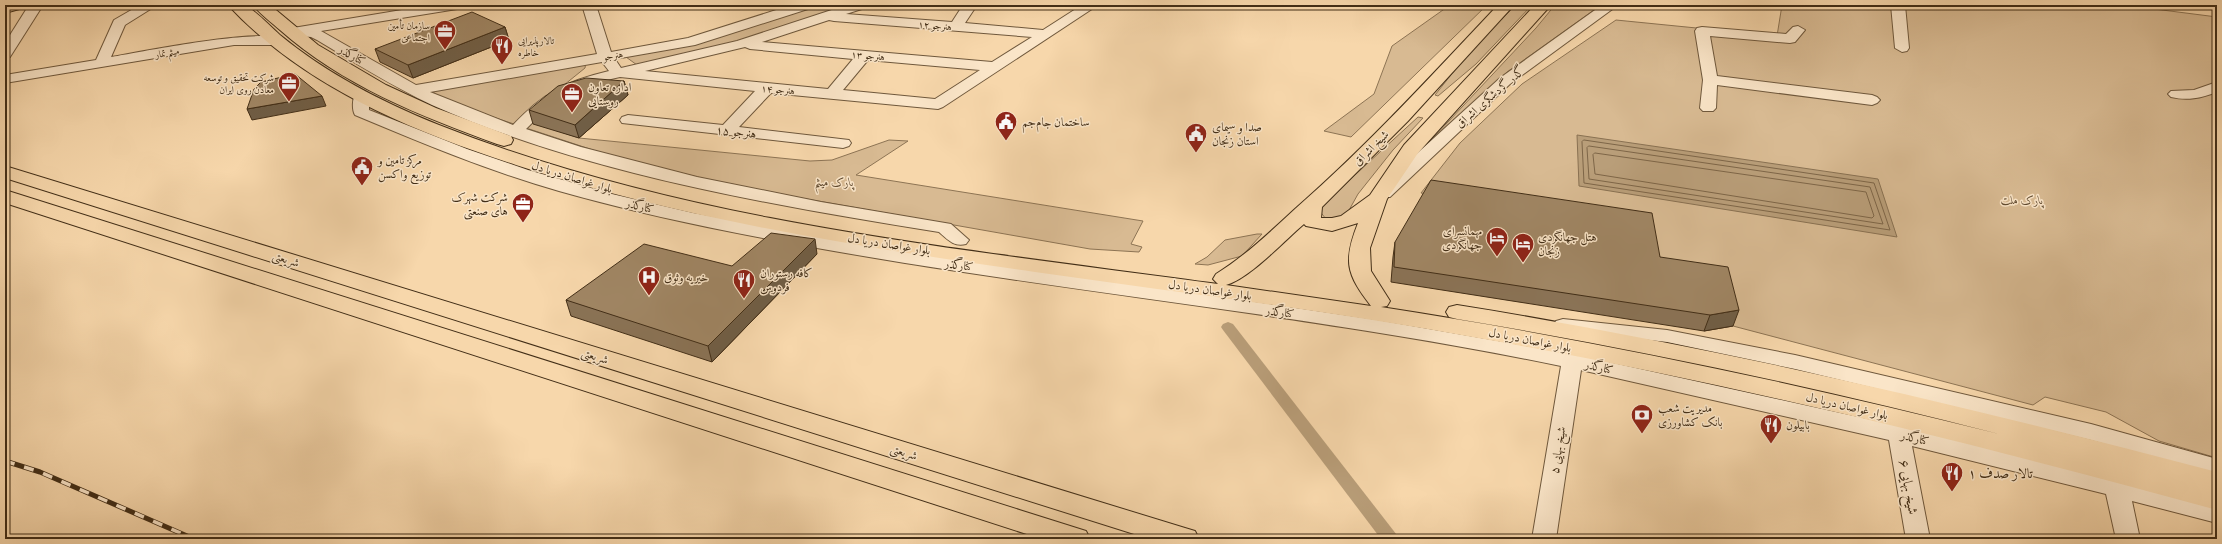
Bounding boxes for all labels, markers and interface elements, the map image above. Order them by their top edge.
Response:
place label: سازمان تأمین اجتماعی [388,18,430,46]
office icon: سازمان تأمین اجتماعی [432,18,458,51]
street label: هنرجو ۱۲ [917,18,952,35]
restaurant icon: تالارپذیرایی خاطره [489,33,515,66]
place label: تالارپذیرایی خاطره [518,34,554,61]
street label: کنارگذر [334,40,369,71]
street label: میثم تمار [153,44,181,65]
street label: هنرجو [601,47,624,66]
street label: هنرجو ۱۳ [850,48,885,65]
street label: گدر گردشگری اشراق [1451,62,1529,133]
office icon: شرکت تحقیق و توسعه معادن روی ایران [276,70,302,103]
place label: شرکت تحقیق و توسعه معادن روی ایران [203,71,274,98]
place label: اداره تعاون روستایی [588,79,632,111]
office icon: اداره تعاون روستایی [559,81,585,114]
street label: هنرجو ۱۴ [760,82,795,99]
public building icon: ساختمان جام‌جم [993,109,1019,142]
place label: ساختمان جام‌جم [1022,114,1090,133]
place label: صدا و سیمای استان زنجان [1212,119,1262,151]
public building icon: صدا و سیمای استان زنجان [1183,121,1209,154]
street label: هنرجو ۱۵ [715,122,757,144]
street label: شیخ اشراق [1350,127,1395,171]
place label: مرکز تامین و توزیع واکسن [376,152,432,185]
public building icon: مرکز تامین و توزیع واکسن [349,154,375,187]
street label: بلوار غواصان دریا دل [529,157,615,199]
park label: پارک میثم [814,174,855,194]
place label: شرکت شهرک های صنعتی [451,189,508,221]
office icon: شرکت شهرک های صنعتی [510,191,536,224]
park label: پارک ملت [2001,192,2045,210]
street label: کنارگذر [623,194,656,219]
place label: مهمانسرای جهانگردی [1442,223,1482,255]
hotel icon: مهمانسرای جهانگردی [1484,225,1510,258]
place label: هتل جهانگردی زنجان [1538,229,1597,261]
street label: بلوار غواصان دریا دل [846,230,932,260]
hotel icon: هتل جهانگردی زنجان [1510,231,1536,264]
street label: شریعتی [270,247,302,273]
street label: کنارگذر [942,254,974,277]
hospital icon: خیریه وثوق [636,264,662,297]
place label: کافه رستوران فردوس [760,265,813,297]
restaurant icon: کافه رستوران فردوس [731,267,757,300]
place label: خیریه وثوق [664,269,708,287]
street label: بلوار غواصان دریا دل [1167,276,1253,306]
street label: کنارگذر [1263,301,1295,324]
street label: بلوار غواصان دریا دل [1487,324,1573,358]
street label: شریعتی [579,344,611,370]
street label: کنارگذر [1582,355,1615,380]
street label: بلوار غواصان دریا دل [1804,389,1890,425]
place label: مدیریت شعب بانک کشاورزی [1658,400,1722,432]
bank icon: مدیریت شعب بانک کشاورزی [1629,402,1655,435]
restaurant icon: بابیلون [1758,412,1784,445]
place label: بابیلون [1786,417,1810,435]
street label: شیخ بهایی ۵ [1546,425,1573,475]
street label: کنارگذر [1898,426,1931,451]
street label: شریعتی [888,440,920,466]
street label: شیخ بهایی ۶ [1891,458,1922,517]
restaurant icon: تالار صدف ۱ [1939,460,1965,493]
place label: تالار صدف ۱ [1968,465,2033,485]

